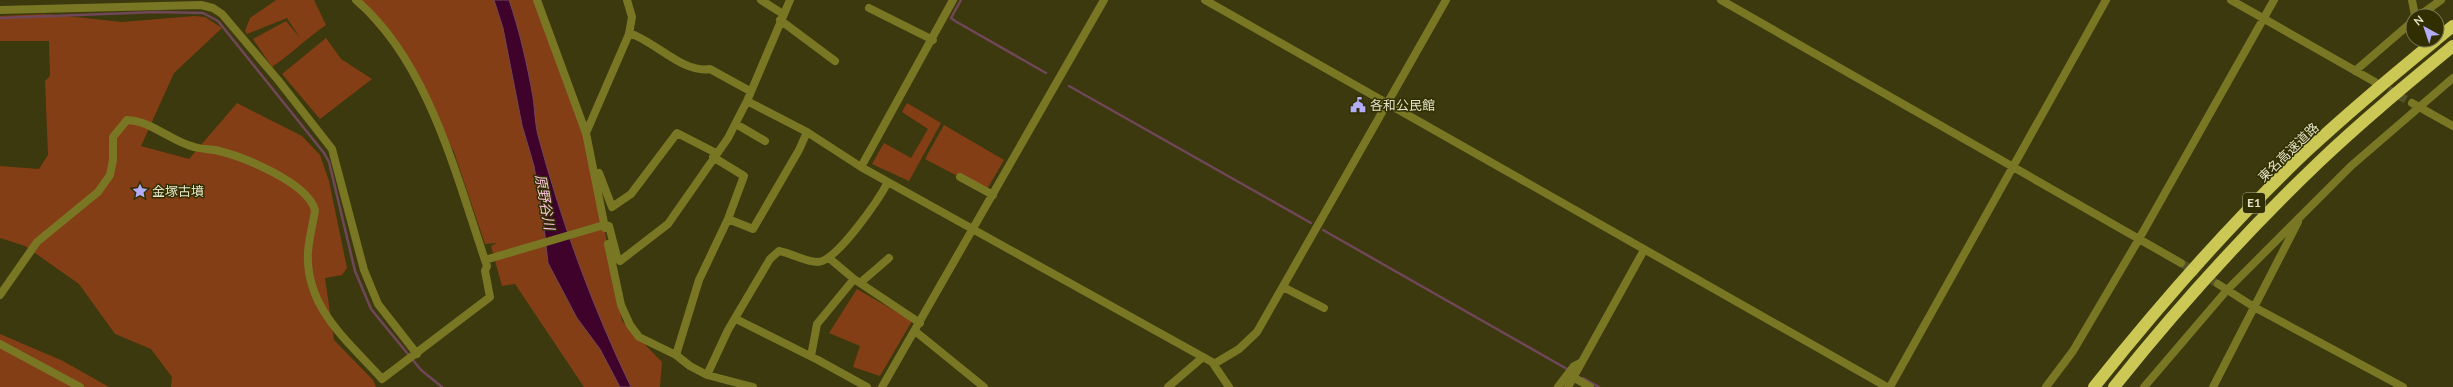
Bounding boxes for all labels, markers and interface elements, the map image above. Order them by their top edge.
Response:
north arrow [2405,8,2445,48]
text: N [2411,12,2426,28]
public building icon: 各和公民館 [1349,96,1367,114]
place label: 各和公民館 [1370,97,1435,113]
street label: 東名高速道路 [2254,119,2322,185]
water label: 原野谷川 [532,173,559,233]
place icon: 金塚古墳 [131,182,149,200]
place label: 金塚古墳 [152,183,204,199]
road number: E1 [2243,193,2265,213]

